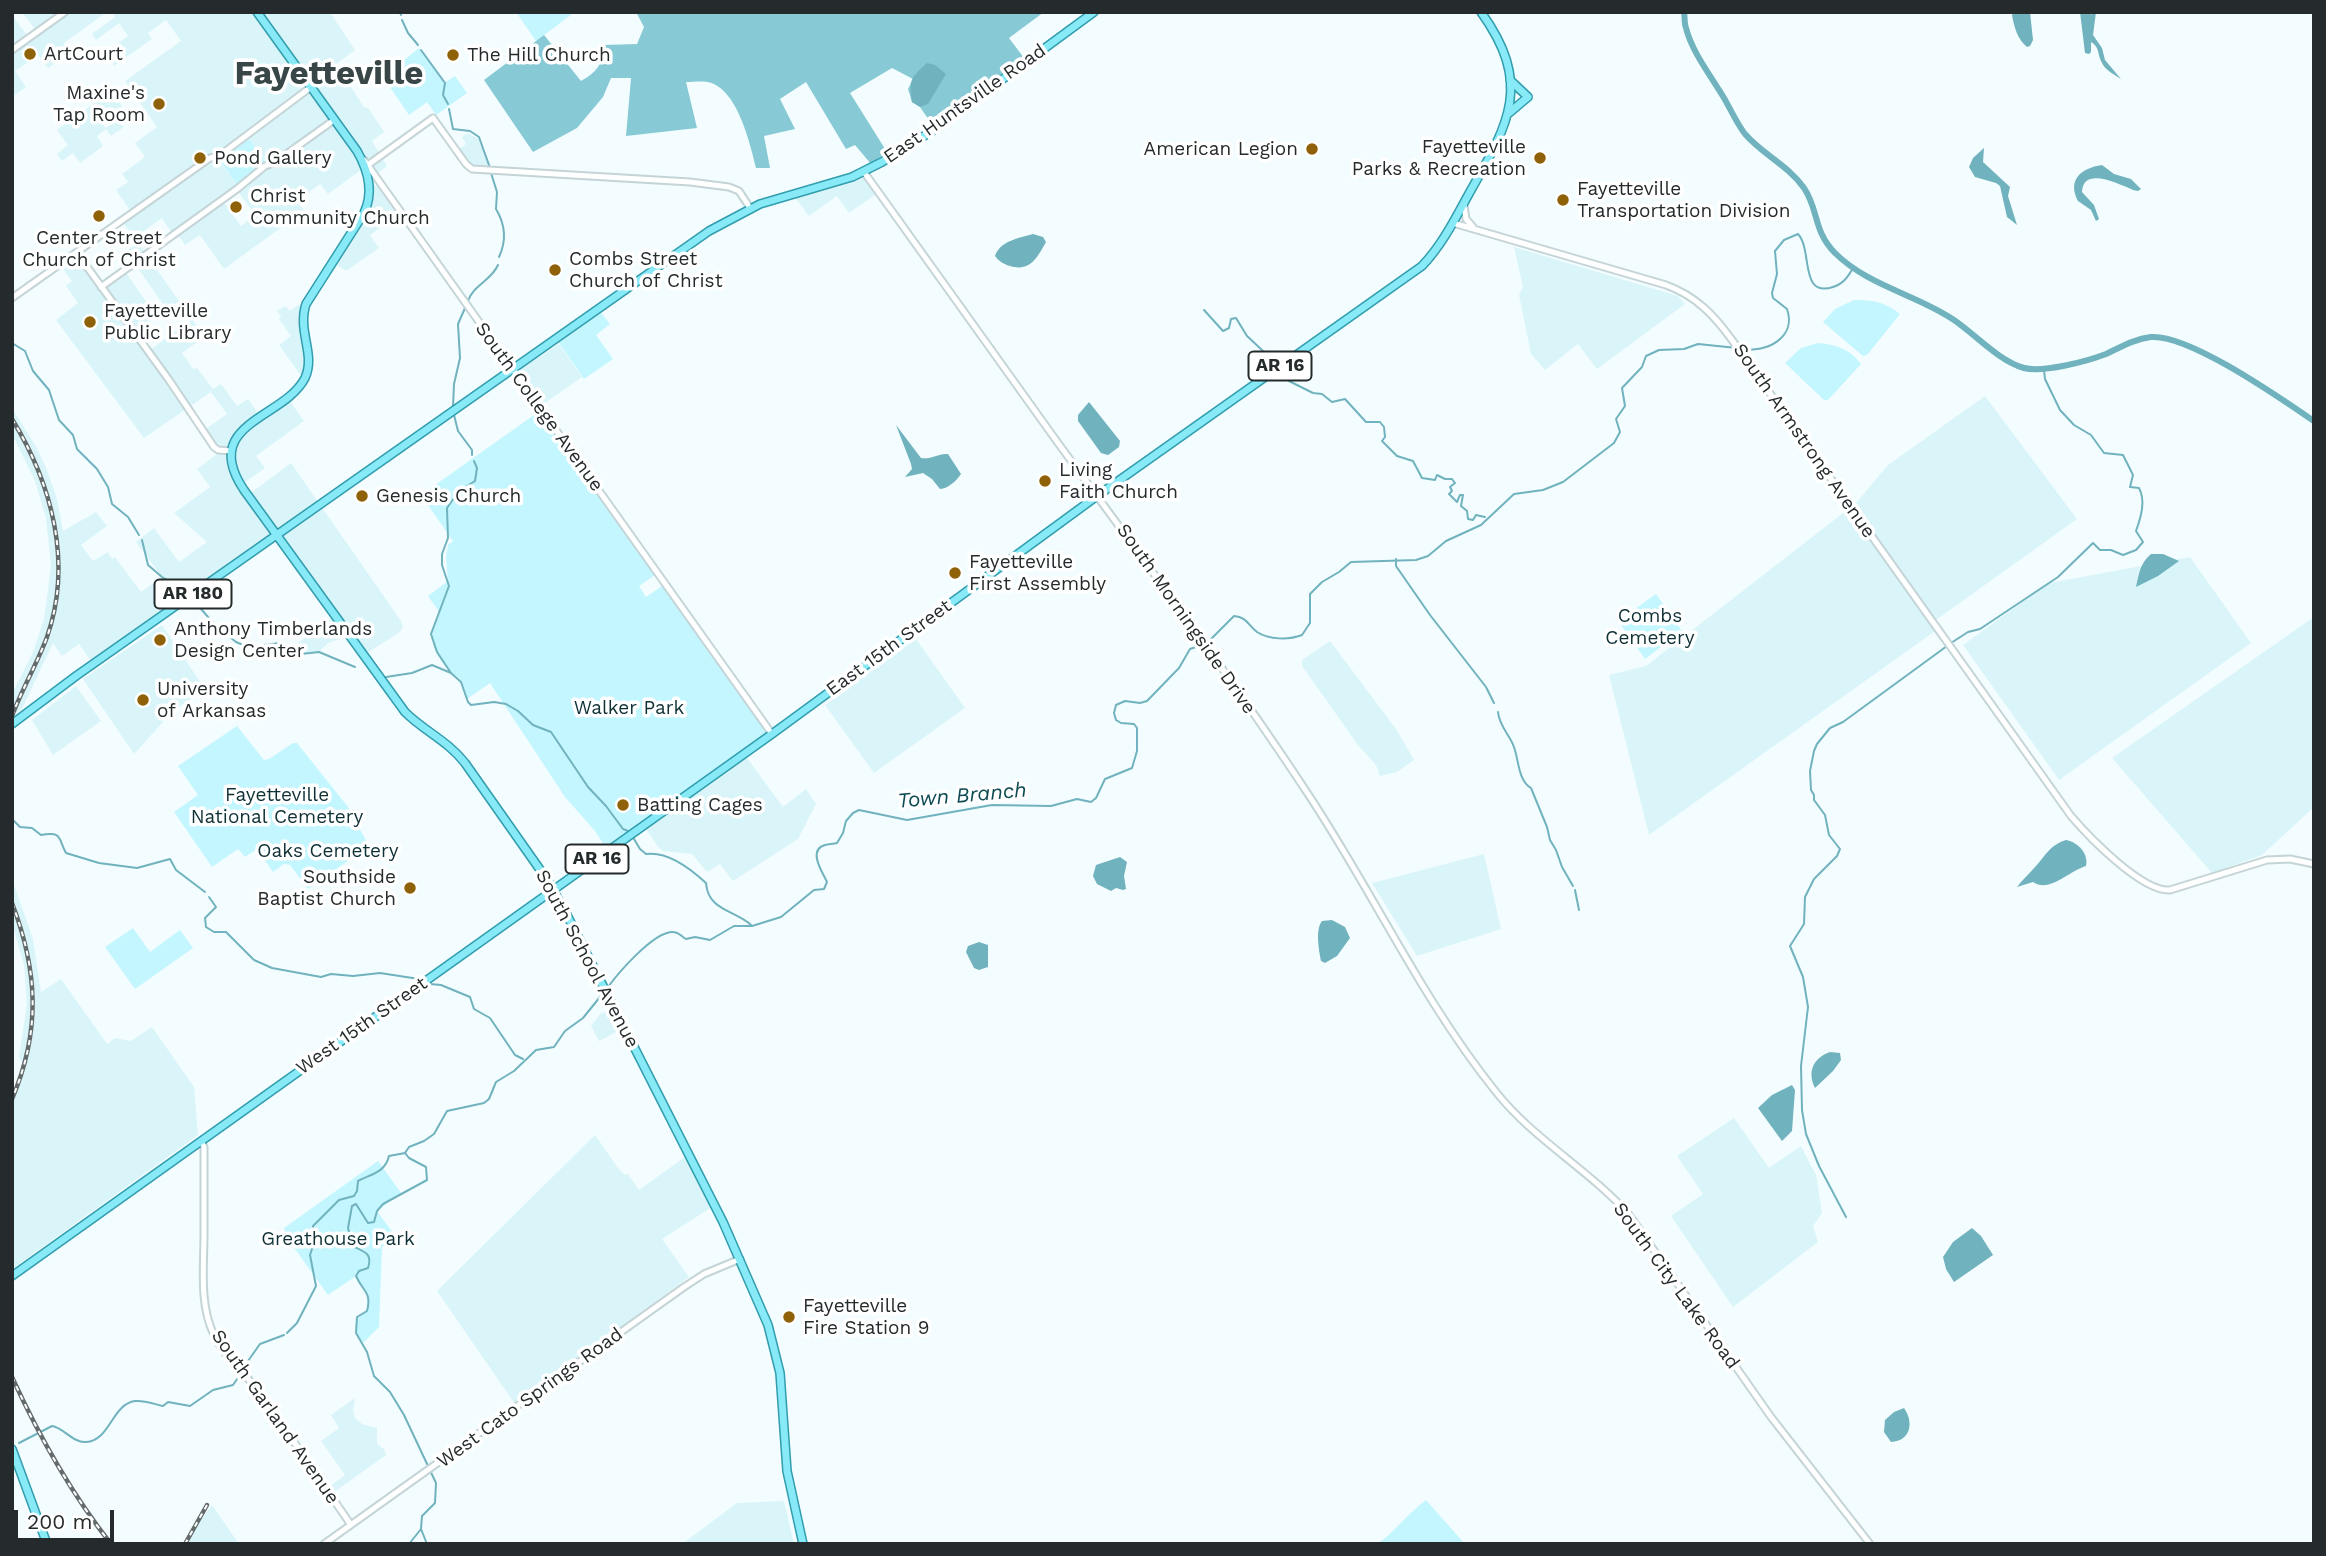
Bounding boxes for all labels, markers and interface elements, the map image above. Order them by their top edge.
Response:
street label: East Huntsville Road [880,39,1050,169]
place label: ArtCourt [44,43,123,65]
place label: The Hill Church [467,44,611,66]
marker: ArtCourt [22,46,38,62]
marker: The Hill Church [445,47,461,63]
district label: Fayetteville [235,54,423,94]
place label: Maxine's Tap Room [53,82,145,126]
marker: Maxine's Tap Room [151,96,167,112]
place label: Fayetteville Parks & Recreation [1352,136,1526,180]
place label: American Legion [1144,138,1298,160]
marker: American Legion [1304,141,1320,157]
place label: Pond Gallery [214,147,332,169]
marker: Pond Gallery [192,150,208,166]
marker: Fayetteville Parks & Recreation [1532,150,1548,166]
place label: Fayetteville Transportation Division [1577,178,1790,222]
place label: Christ Community Church [250,185,430,229]
marker: Fayetteville Transportation Division [1555,192,1571,208]
marker: Christ Community Church [228,199,244,215]
marker: Center Street Church of Christ [91,208,107,224]
place label: Center Street Church of Christ [22,227,176,271]
place label: Combs Street Church of Christ [569,248,723,292]
marker: Combs Street Church of Christ [547,262,563,278]
place label: Fayetteville Public Library [104,300,231,344]
marker: Fayetteville Public Library [82,314,98,330]
street label: South College Avenue [470,318,608,496]
street label: South Armstrong Avenue [1728,339,1880,543]
road number: AR 16 [1248,352,1312,380]
place label: Living Faith Church [1059,459,1178,503]
marker: Living Faith Church [1037,473,1053,489]
place label: Genesis Church [376,485,521,507]
marker: Genesis Church [354,488,370,504]
street label: South Morningside Drive [1112,519,1260,719]
place label: Fayetteville First Assembly [969,551,1106,595]
marker: Fayetteville First Assembly [947,565,963,581]
road number: AR 180 [154,580,232,608]
street label: East 15th Street [822,595,956,701]
park label: Combs Cemetery [1605,605,1695,649]
place label: Anthony Timberlands Design Center [174,618,372,662]
marker: Anthony Timberlands Design Center [152,632,168,648]
place label: University of Arkansas [157,678,266,722]
marker: University of Arkansas [135,692,151,708]
park label: Walker Park [574,697,684,719]
water label: Town Branch [896,778,1028,814]
park label: Fayetteville National Cemetery [191,784,363,828]
place label: Batting Cages [637,794,763,816]
marker: Batting Cages [615,797,631,813]
park label: Oaks Cemetery [257,840,399,862]
road number: AR 16 [566,844,628,874]
place label: Southside Baptist Church [257,866,396,910]
street label: South School Avenue [530,866,644,1052]
marker: Southside Baptist Church [402,880,418,896]
street label: West 15th Street [292,972,432,1080]
street label: South City Lake Road [1608,1198,1744,1374]
park label: Greathouse Park [261,1228,415,1250]
place label: Fayetteville Fire Station 9 [803,1295,929,1339]
marker: Fayetteville Fire Station 9 [781,1309,797,1325]
street label: West Cato Springs Road [433,1323,627,1473]
street label: South Garland Avenue [206,1325,344,1509]
scale bar [18,1496,117,1540]
text: 200 m [27,1509,93,1534]

